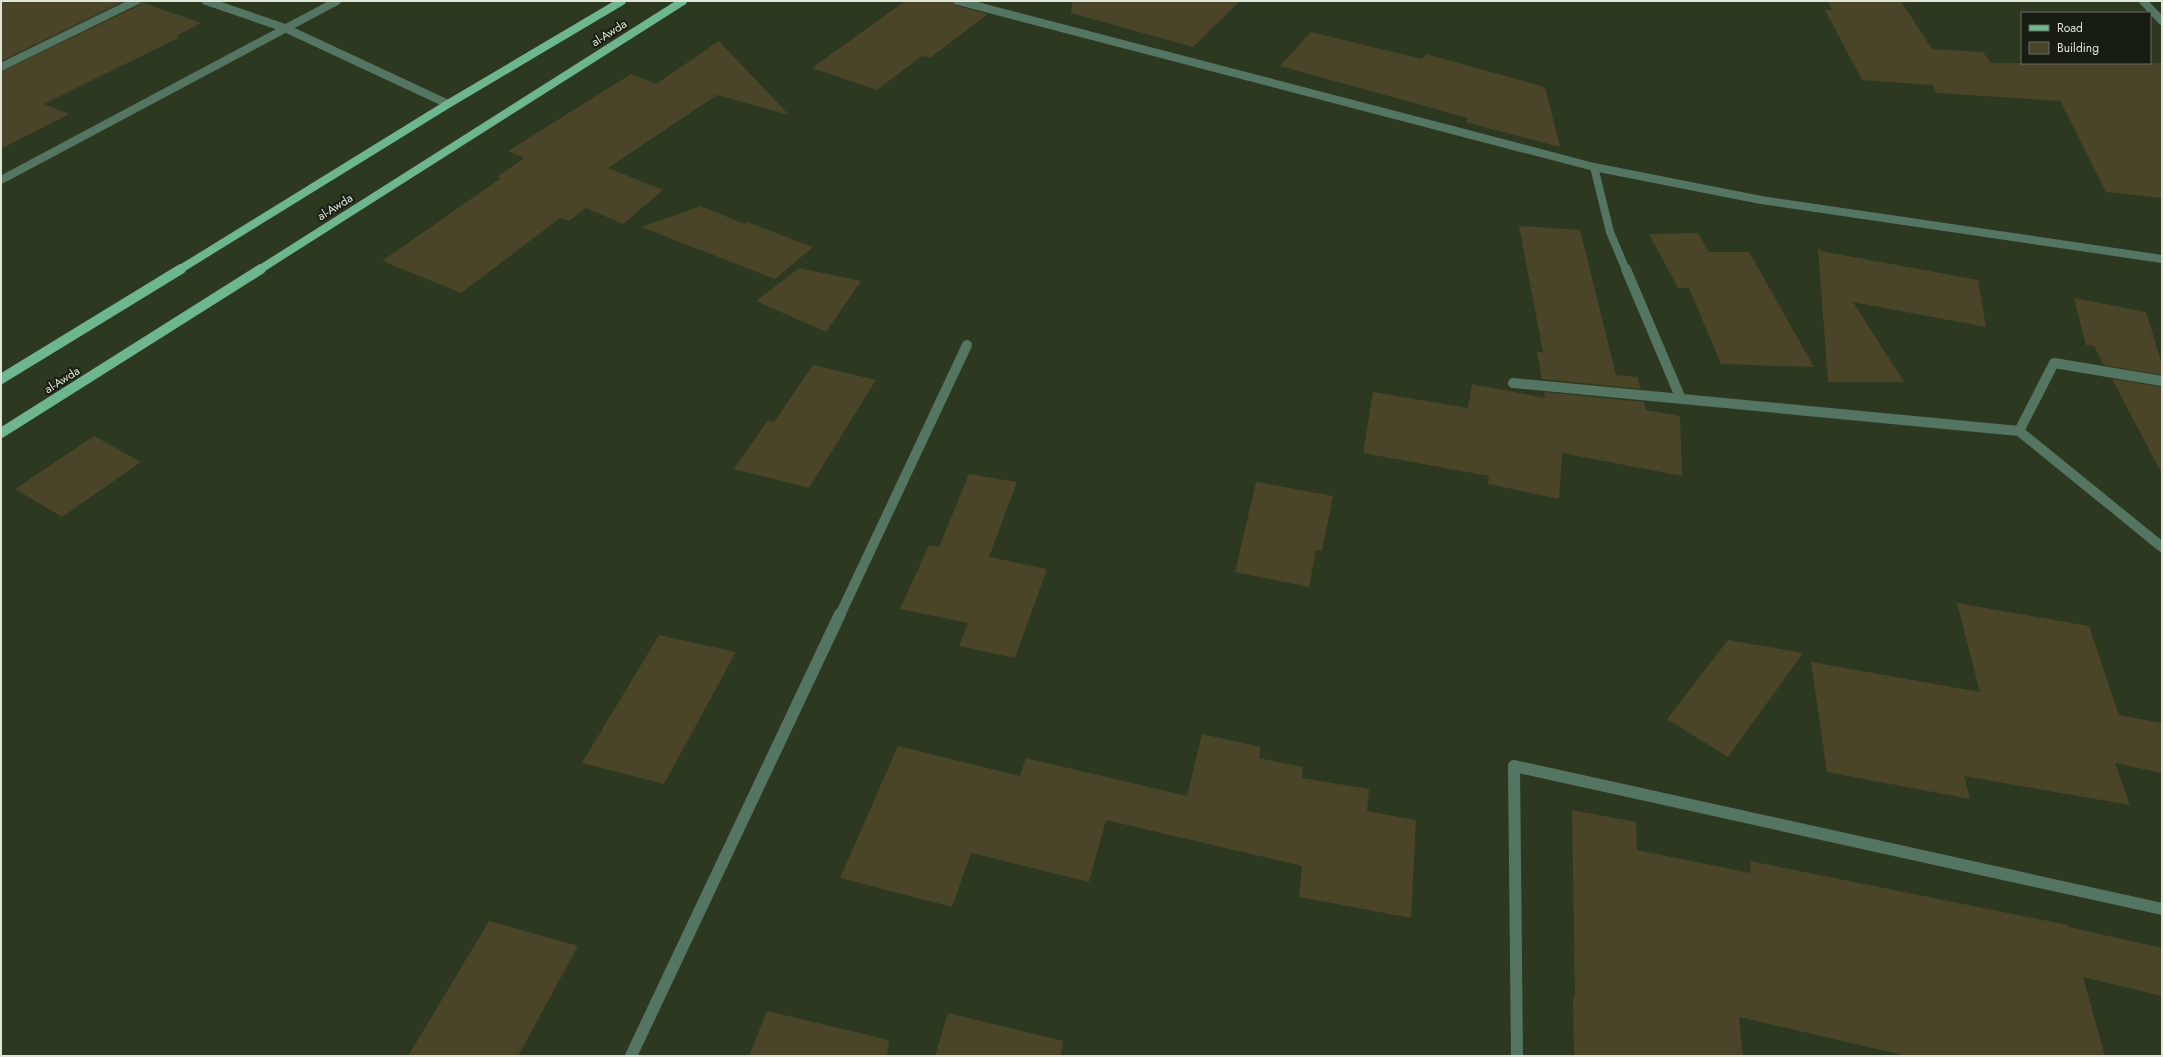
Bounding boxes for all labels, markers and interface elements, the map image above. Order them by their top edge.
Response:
legend [2021,12,2151,64]
street label: al-Awda [588,15,631,51]
text: Road [2057,19,2083,37]
text: Building [2057,39,2099,57]
street label: al-Awda [314,189,357,225]
street label: al-Awda [41,362,84,398]

